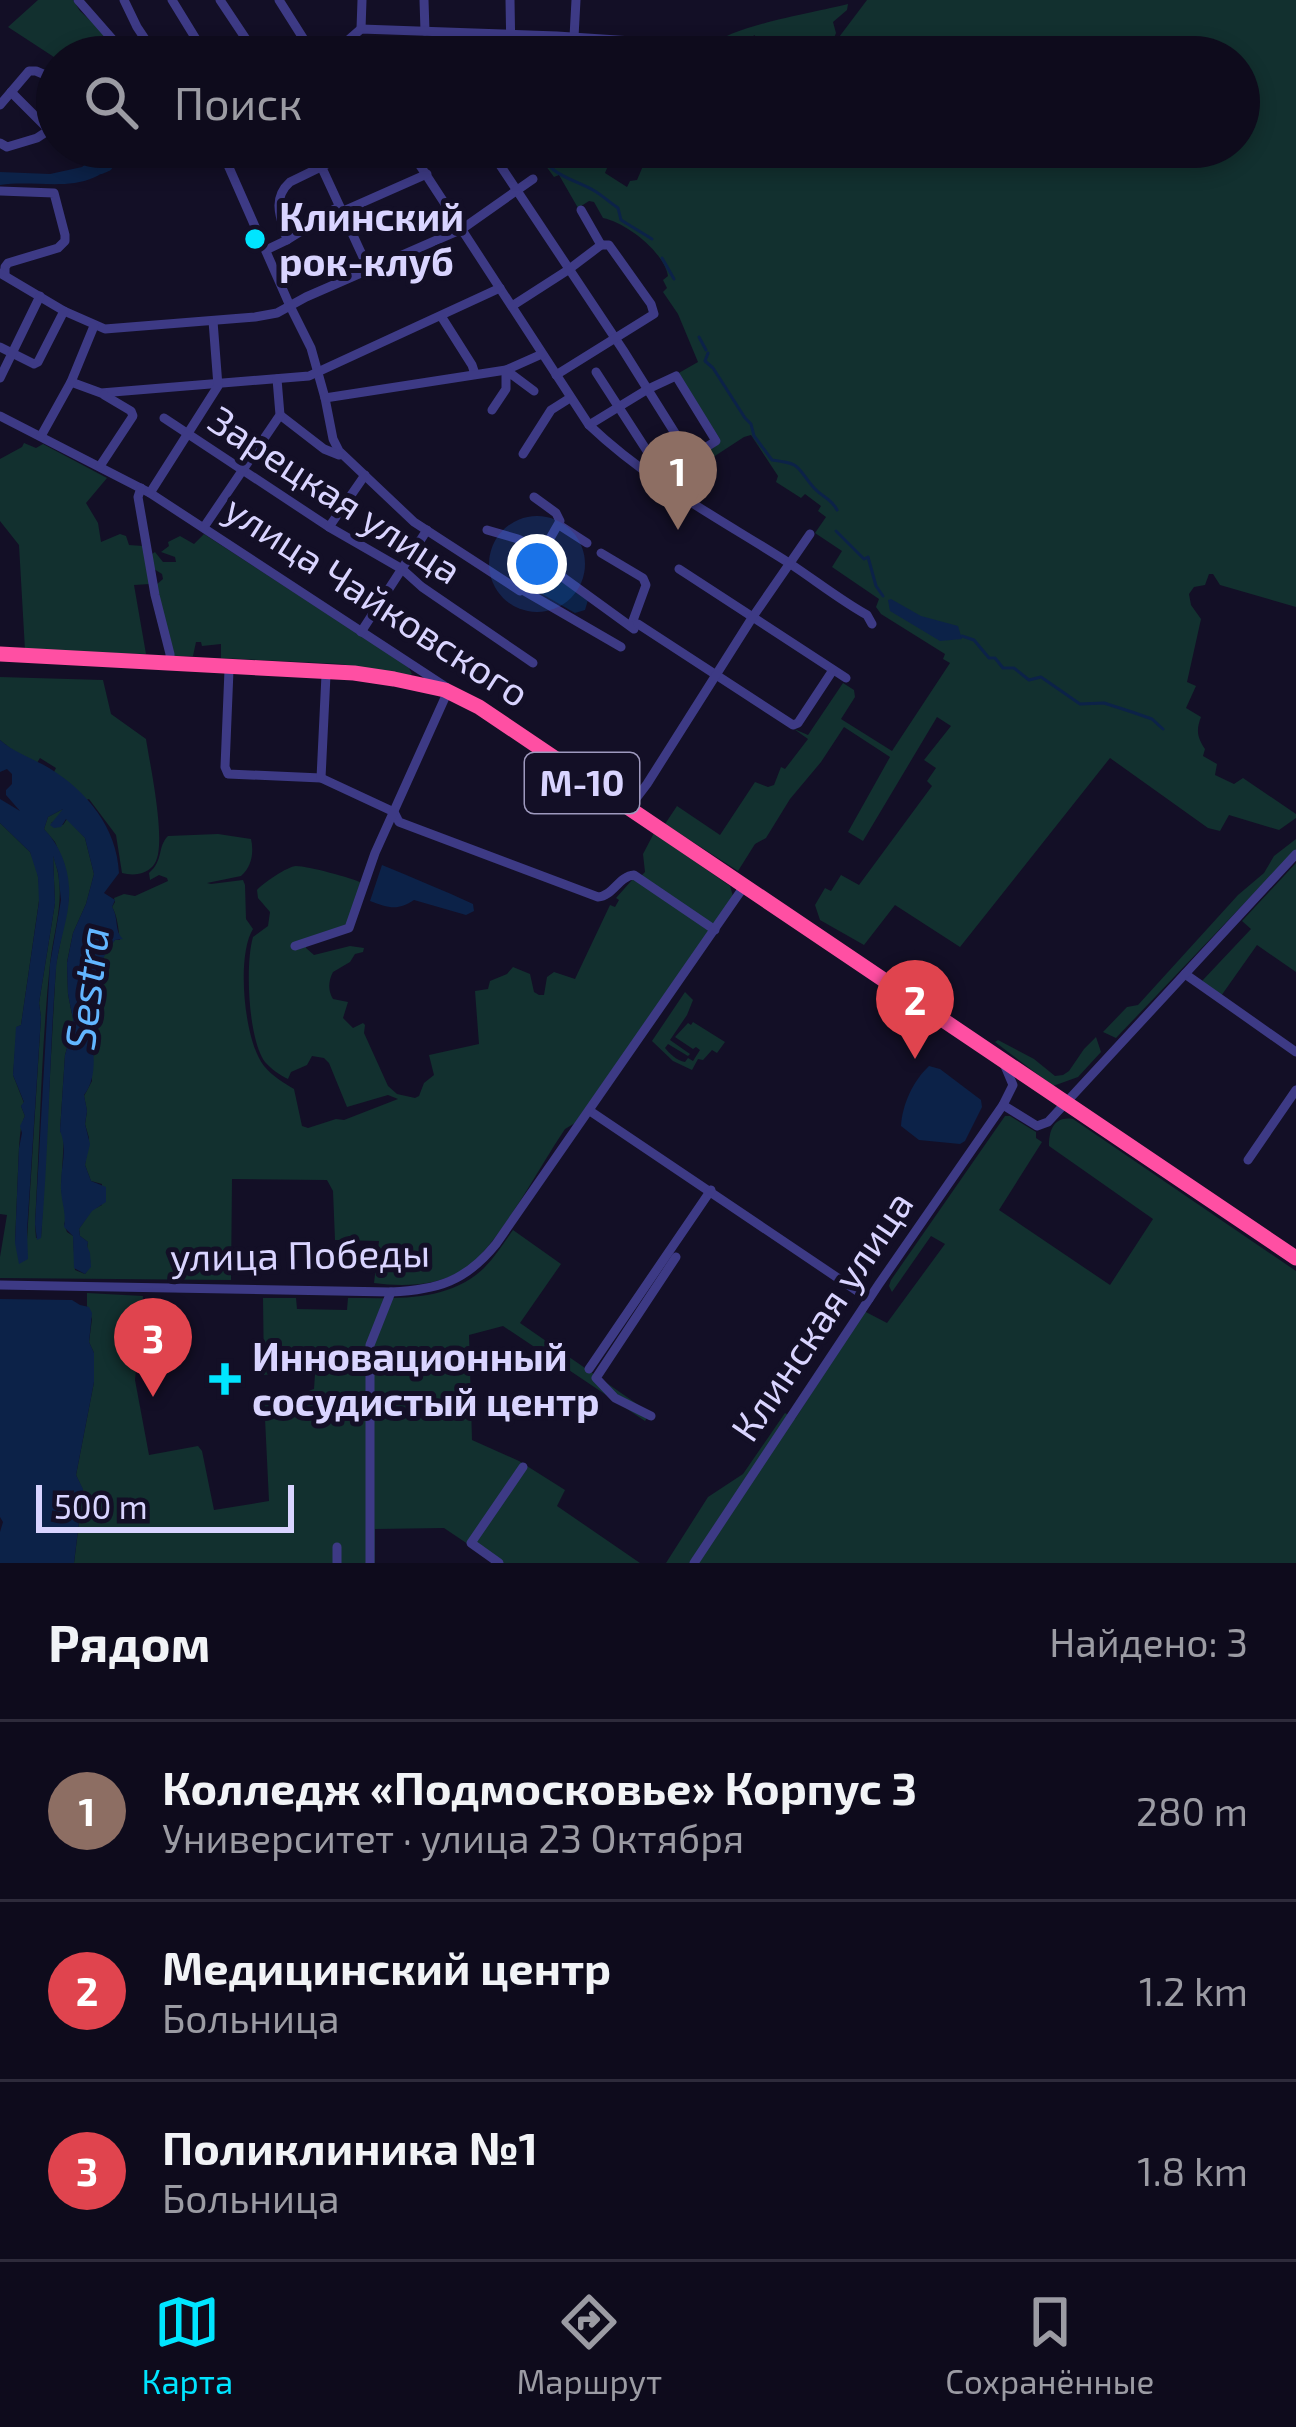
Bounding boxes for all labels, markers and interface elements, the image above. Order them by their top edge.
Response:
search box [36,36,1260,168]
icon: search [78,69,144,135]
text: Поиск [174,75,302,129]
place label: Клинский рок-клуб [279,192,464,284]
marker: Клинский рок-клуб [242,226,268,252]
street label: Зарецкая улица [200,395,471,594]
pin: 1 [639,431,717,530]
street label: улица Чайковского [216,484,539,716]
your location [507,534,567,594]
road number: М-10 [525,753,639,813]
water label: Sestra [53,923,117,1052]
pin: 2 [876,960,954,1059]
street label: Клинская улица [720,1181,923,1450]
street label: улица Победы [170,1228,430,1280]
pin: 3 [114,1298,192,1397]
place label: Инновационный сосудистый центр [252,1332,600,1424]
marker: Инновационный сосудистый центр [209,1363,241,1395]
scale bar [36,1479,294,1532]
text: 500 m [54,1486,148,1526]
text: Рядом [48,1611,211,1672]
text: Найдено: 3 [1049,1618,1248,1665]
text: Колледж «Подмосковье» Корпус 3 [162,1760,917,1814]
text: 1 [79,1787,95,1834]
text: 280 m [1136,1787,1248,1834]
text: Университет · улица 23 Октября [162,1814,744,1861]
text: Медицинский центр [162,1940,611,1994]
text: 2 [76,1967,98,2014]
text: 1.2 km [1139,1967,1248,2014]
text: Больница [162,1994,340,2041]
text: Поликлиника №1 [162,2120,538,2174]
text: 3 [76,2147,98,2194]
text: 1.8 km [1137,2147,1248,2194]
text: Больница [162,2174,340,2221]
tab: Карта [142,2289,233,2401]
tab: Маршрут [516,2289,662,2401]
tab: Сохранённые [945,2289,1154,2401]

